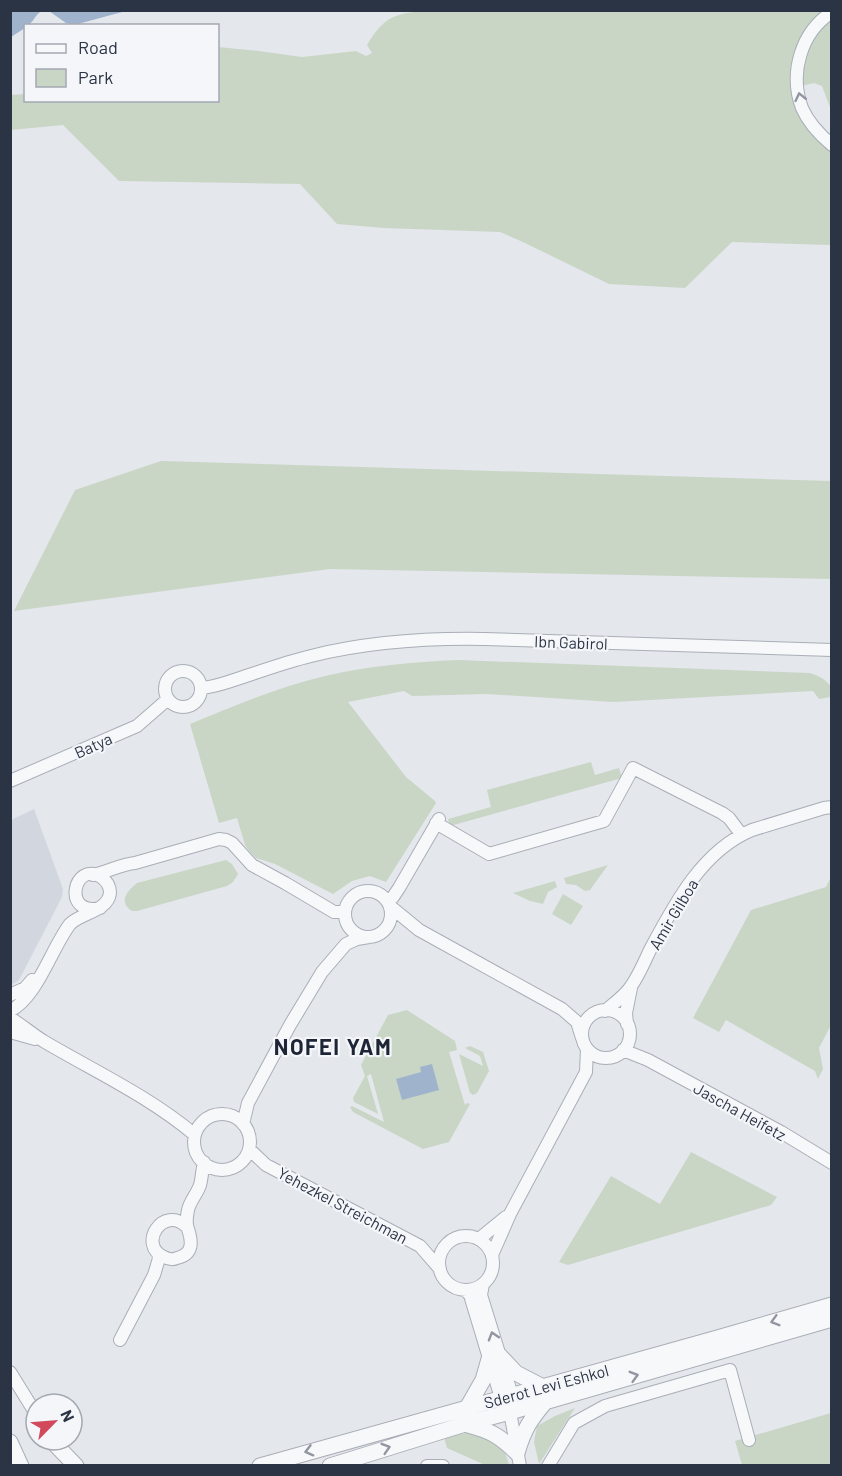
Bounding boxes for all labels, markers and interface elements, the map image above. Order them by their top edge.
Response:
legend [24,24,219,102]
text: Road [78,36,118,58]
text: Park [78,66,113,88]
one-way arrow [794,92,807,102]
street label: Ibn Gabirol [534,631,608,653]
street label: Batya [71,728,115,762]
street label: Amir Gilboa [644,875,702,953]
district label: NOFEI YAM [274,1033,392,1059]
street label: Jascha Heifetz [690,1078,790,1144]
street label: Yehezkel Streichman [275,1163,411,1247]
one-way arrow [770,1314,781,1326]
one-way arrow [488,1331,500,1342]
street label: Sderot Levi Eshkol [482,1360,610,1412]
one-way arrow [628,1371,639,1383]
north arrow [24,1392,84,1452]
text: N [57,1407,79,1424]
one-way arrow [380,1443,391,1455]
one-way arrow [304,1444,314,1457]

